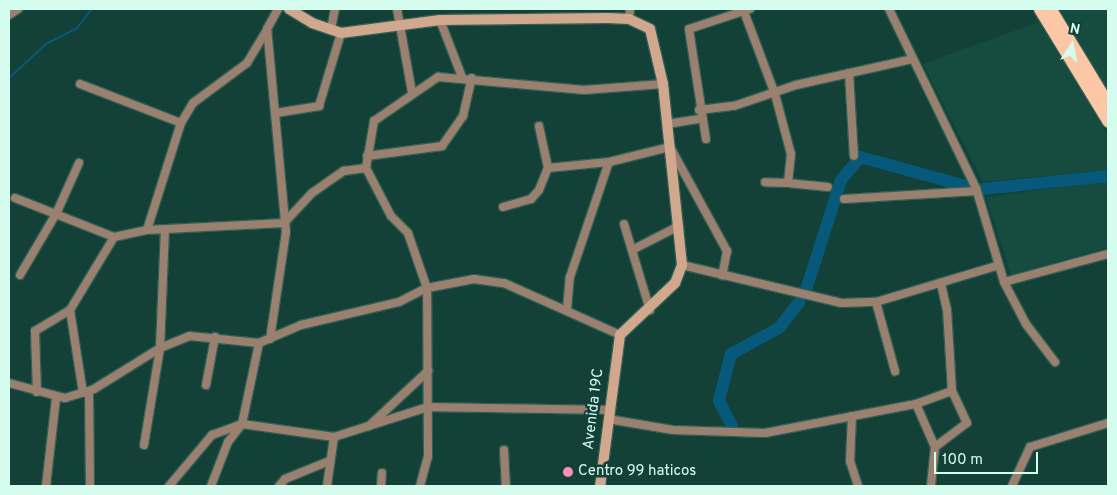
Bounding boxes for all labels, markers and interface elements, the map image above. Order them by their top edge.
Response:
north arrow [1047,20,1097,70]
text: N [1068,20,1082,39]
street label: Avenida 19C [580,367,608,451]
scale bar [937,442,1041,474]
text: 100 m [942,451,983,470]
place label: Centro 99 haticos [578,463,696,481]
marker: Centro 99 haticos [562,466,574,478]

